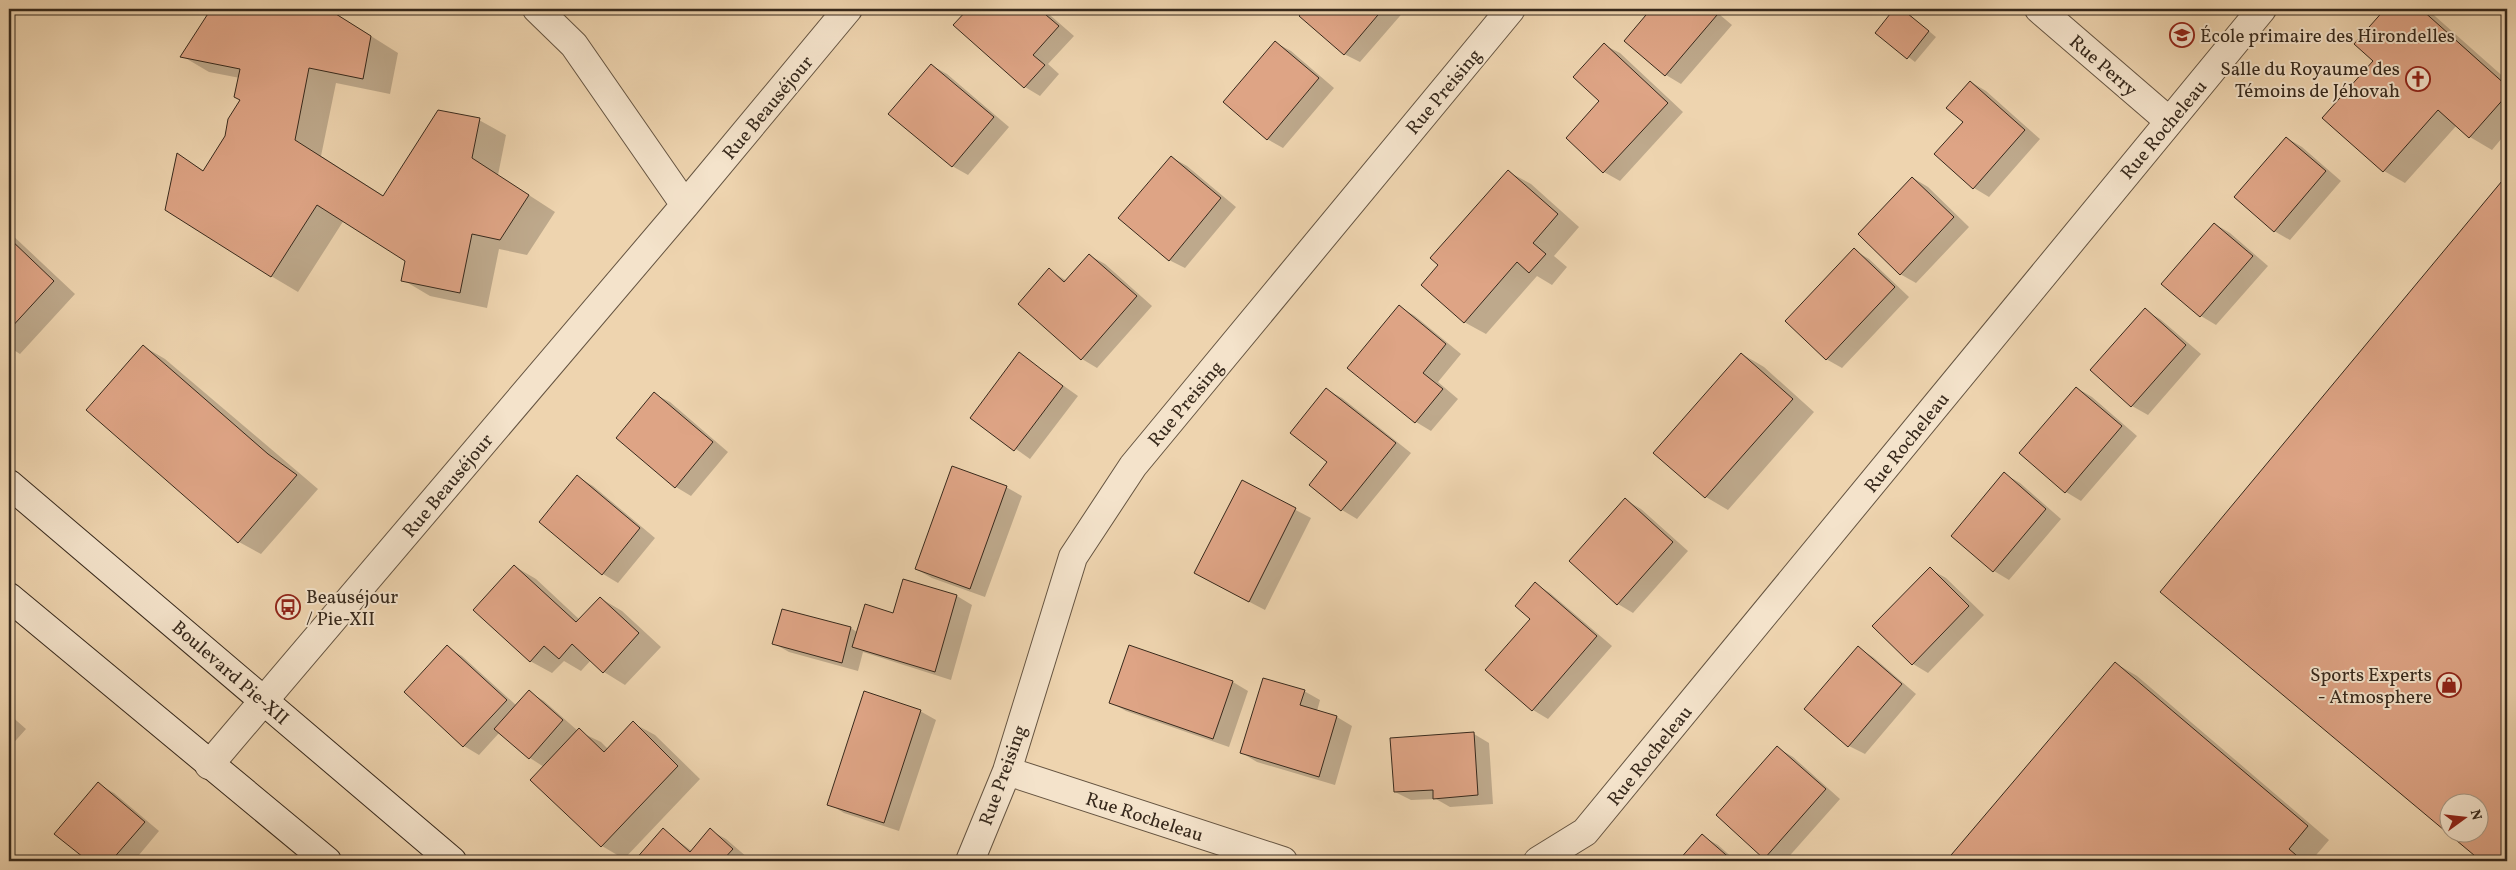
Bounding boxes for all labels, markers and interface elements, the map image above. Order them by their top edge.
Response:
school or university icon: École primaire des Hirondelles [2169,22,2195,48]
place label: École primaire des Hirondelles [2200,24,2455,50]
street label: Rue Perry [2063,30,2142,103]
street label: Rue Preising [1401,44,1488,141]
street label: Rue Beauséjour [717,51,820,166]
place label: Salle du Royaume des Témoins de Jéhovah [2220,57,2400,105]
church icon: Salle du Royaume des Témoins de Jéhovah [2405,66,2431,92]
street label: Rue Rocheleau [2115,75,2214,186]
street label: Rue Preising [1143,356,1230,453]
street label: Rue Rocheleau [1859,387,1956,499]
street label: Rue Beauséjour [397,429,500,544]
place label: Beauséjour / Pie-XII [306,585,398,633]
bus stop icon: Beauséjour / Pie-XII [275,594,301,620]
street label: Boulevard Pie-XII [166,615,294,732]
place label: Sports Experts - Atmosphere [2310,663,2432,711]
shop icon: Sports Experts - Atmosphere [2436,672,2462,698]
street label: Rue Rocheleau [1602,700,1699,812]
street label: Rue Preising [974,722,1034,830]
street label: Rue Rocheleau [1082,787,1207,849]
north arrow [2438,792,2488,842]
text: N [2465,808,2486,822]

